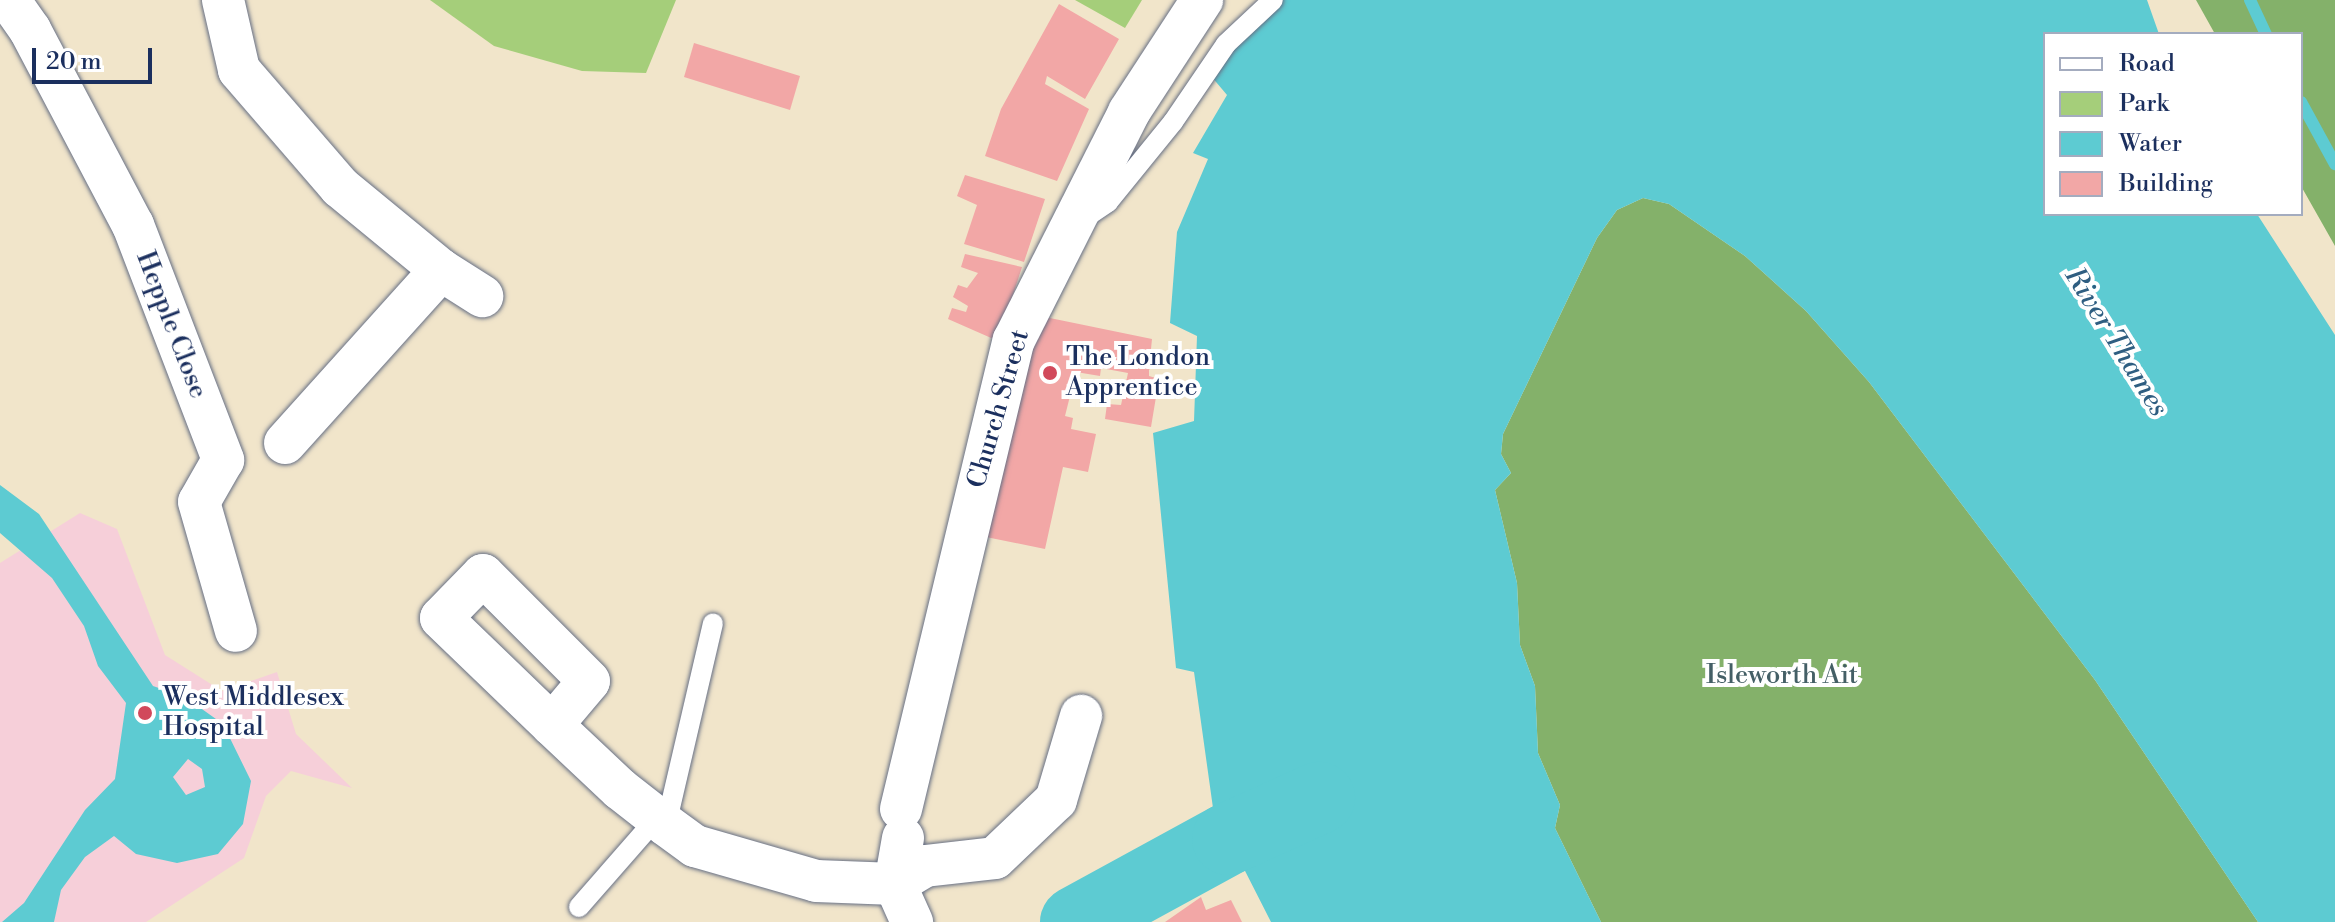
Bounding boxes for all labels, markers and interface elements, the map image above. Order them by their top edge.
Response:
scale bar [36,32,156,82]
legend [2043,32,2303,216]
text: 20 m [46,47,102,77]
text: Road [2119,49,2175,79]
text: Park [2119,89,2169,119]
text: Water [2119,129,2182,159]
text: Building [2119,169,2213,199]
street label: Hepple Close [129,247,213,403]
water label: River Thames [2057,261,2175,423]
street label: Church Street [961,326,1037,492]
place label: The London Apprentice [1066,342,1210,404]
marker: The London Apprentice [1041,364,1059,382]
park label: Isleworth Ait [1706,660,1858,692]
place label: West Middlesex Hospital [163,682,344,744]
marker: West Middlesex Hospital [134,702,156,724]

